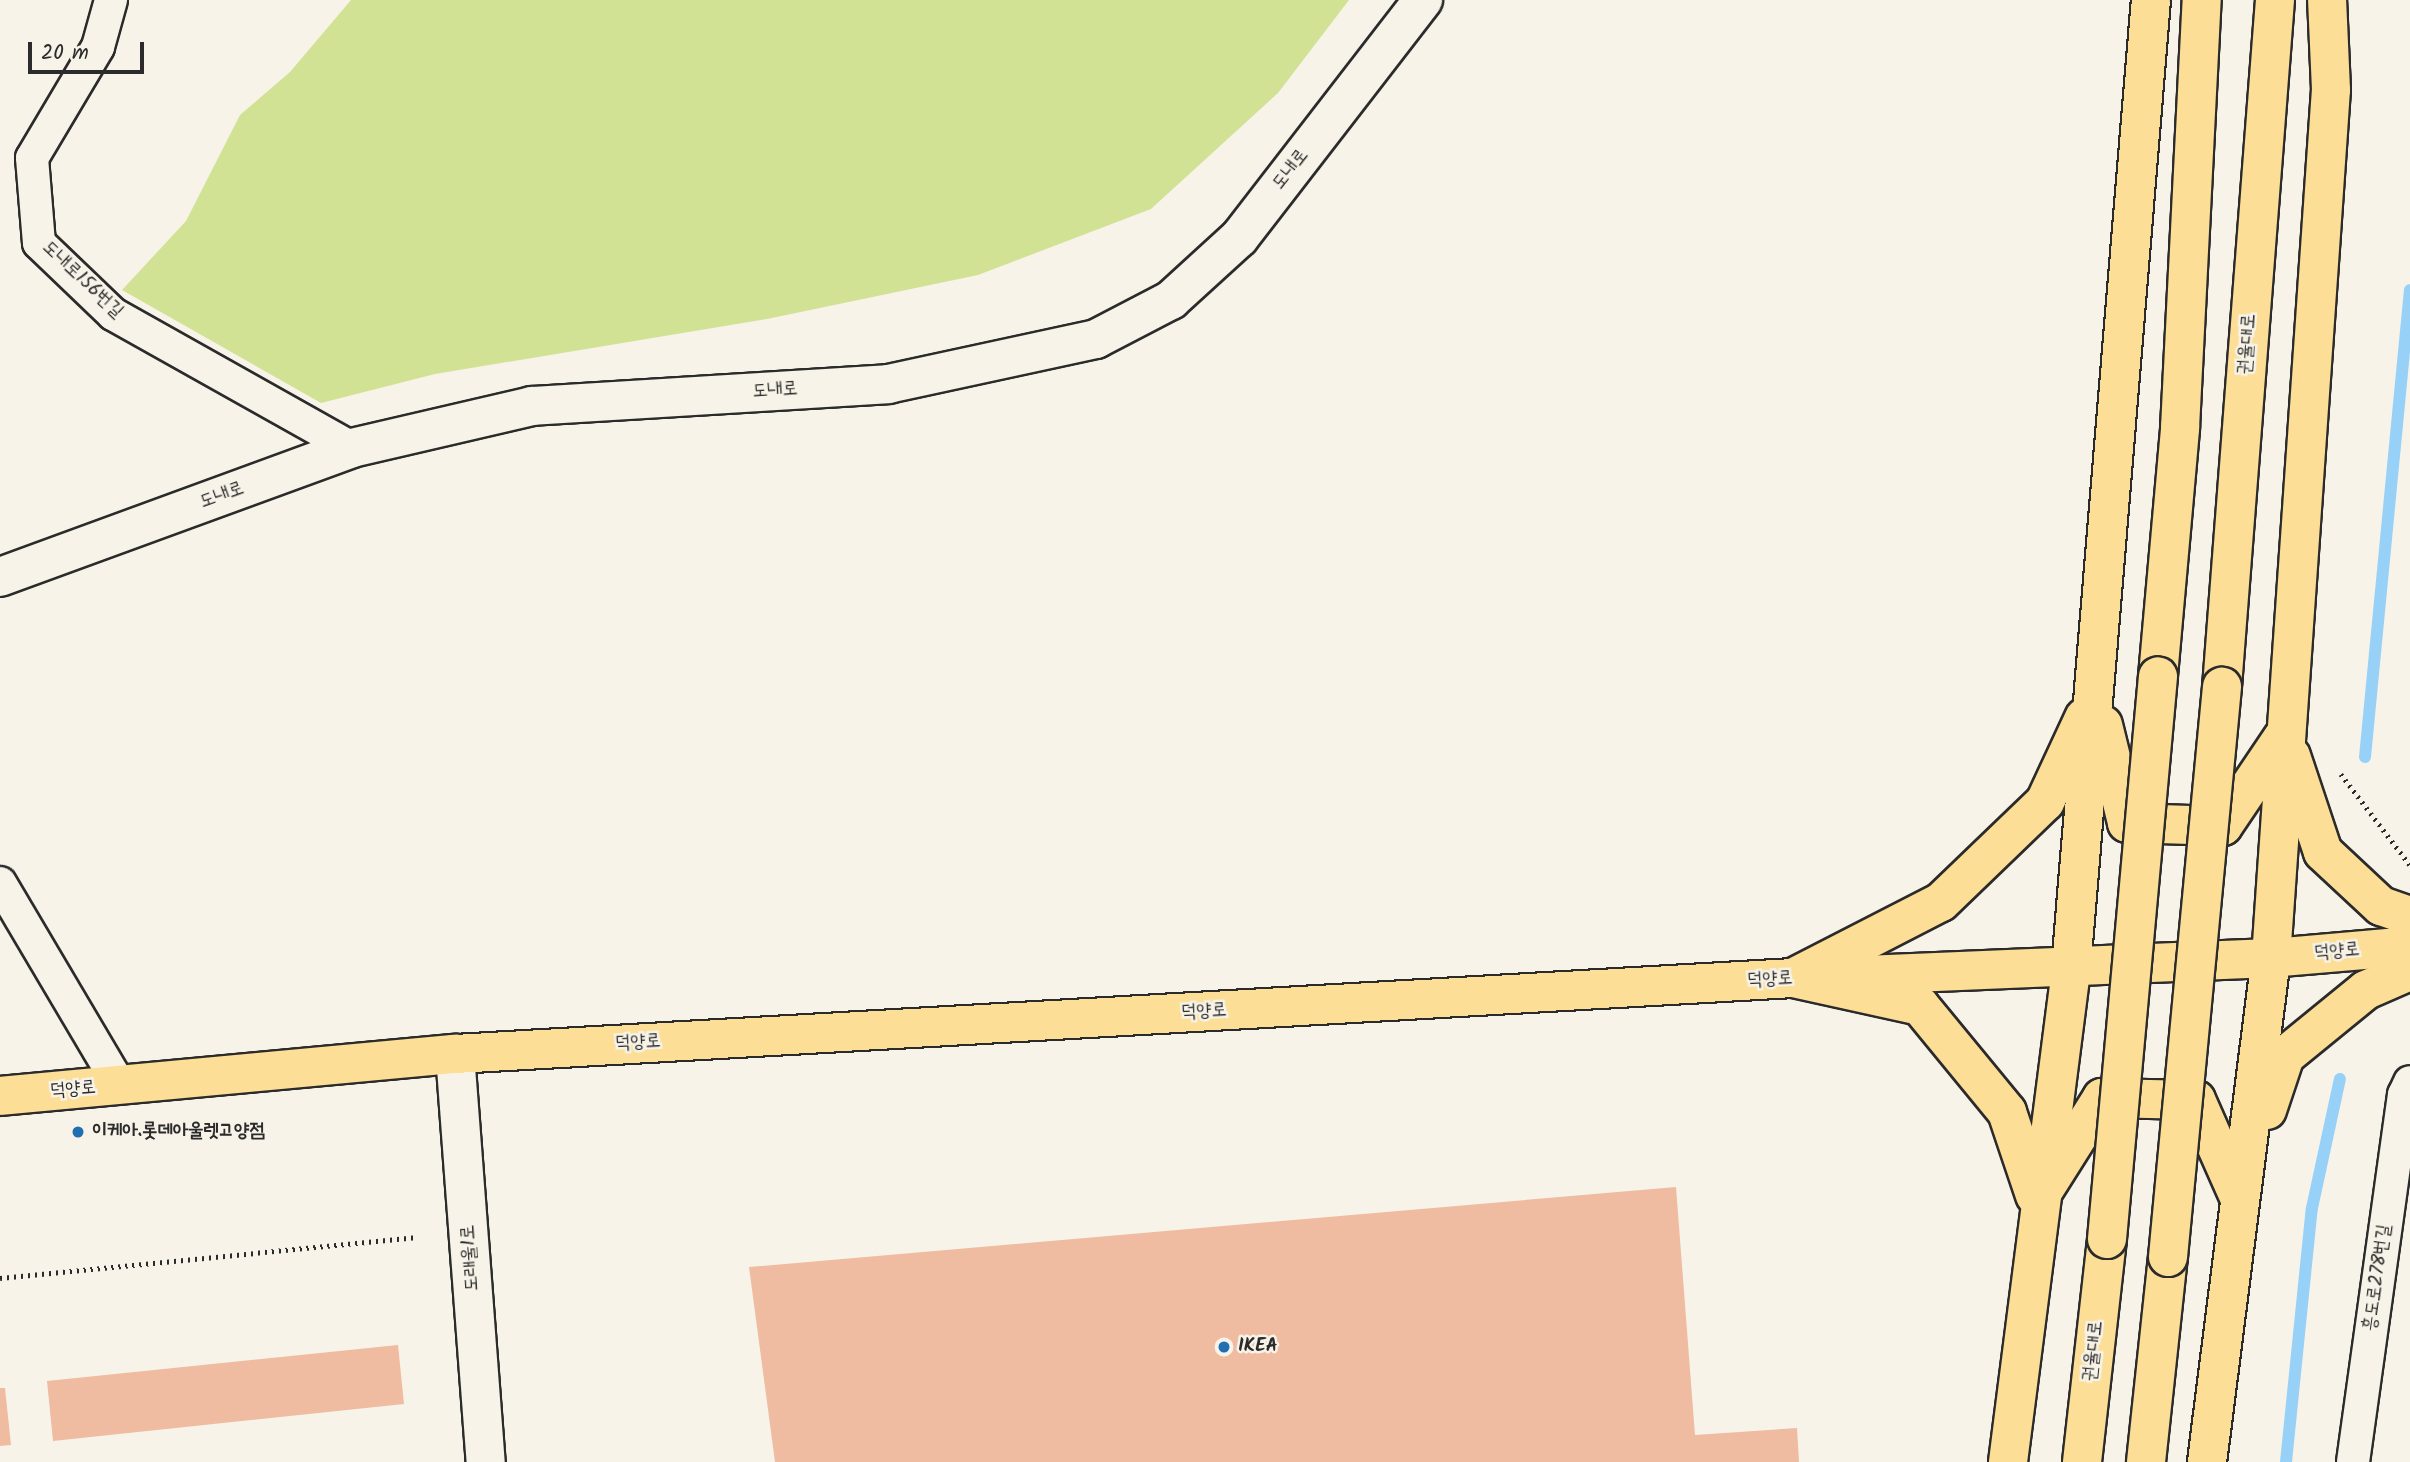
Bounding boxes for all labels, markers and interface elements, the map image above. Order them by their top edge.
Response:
scale bar [32,28,147,72]
text: 20 m [41,37,89,70]
street label: 도내로 [1268,145,1314,195]
street label: 도내로156번길 [36,236,128,324]
street label: 권율대로 [2234,313,2262,375]
street label: 도내로 [751,378,799,404]
street label: 도내로 [197,477,247,515]
street label: 덕양로 [2313,939,2361,965]
street label: 덕양로 [1747,967,1793,993]
street label: 덕양로 [1181,999,1227,1025]
street label: 덕양로 [615,1030,661,1056]
street label: 덕양로 [49,1077,97,1103]
place label: 이케아.롯데아울렛고양점 [92,1121,265,1143]
marker: 이케아.롯데아울렛고양점 [70,1124,86,1140]
street label: 흥도로278번길 [2359,1223,2397,1333]
street label: 도래울1로 [457,1224,485,1292]
street label: 권율대로 [2079,1319,2109,1383]
place label: IKEA [1238,1336,1278,1358]
marker: IKEA [1216,1339,1232,1355]

